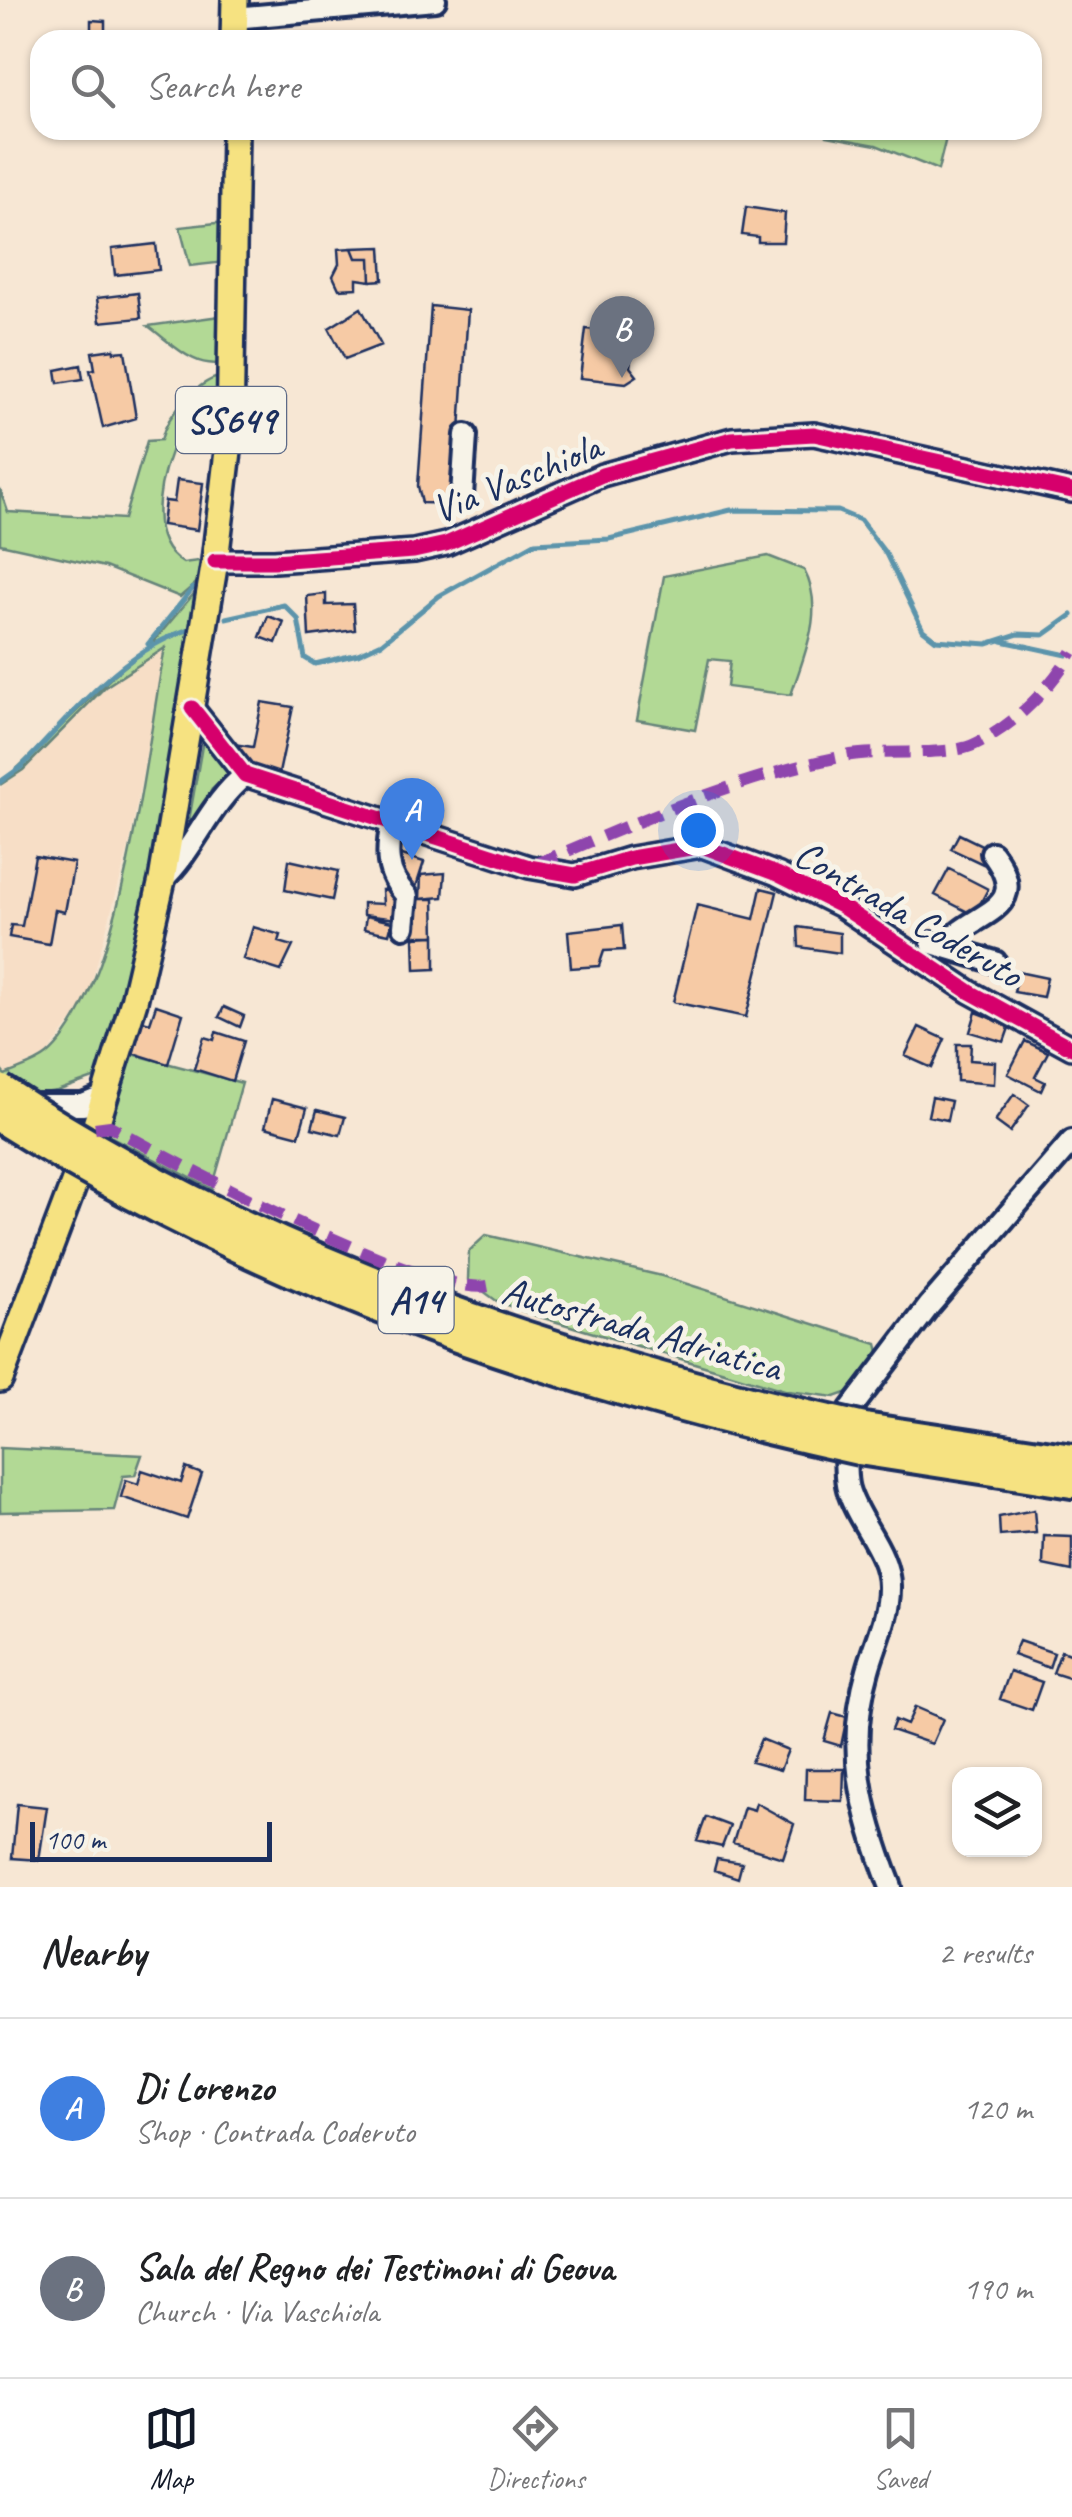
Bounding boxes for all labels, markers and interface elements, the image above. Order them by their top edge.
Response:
search box [30,30,1042,140]
icon: search [65,58,120,113]
text: Search here [145,62,300,109]
pin: B [590,296,654,378]
road number: SS649 [176,387,286,453]
street label: Via Vaschiola [425,420,611,534]
pin: A [380,778,444,860]
your location [673,805,724,856]
street label: Contrada Coderuto [786,829,1033,1000]
street label: Autostrada Adriatica [496,1265,790,1394]
road number: A14 [378,1267,454,1333]
map controls [952,1767,1042,1857]
button: layers [952,1767,1042,1857]
scale bar [30,1817,272,1862]
text: 100 m [45,1822,105,1857]
text: Nearby [40,1926,146,1979]
text: 2 results [938,1932,1032,1973]
text: Di Lorenzo [135,2064,274,2111]
text: A [64,2088,81,2129]
text: 120 m [963,2088,1032,2129]
text: Shop · Contrada Coderuto [135,2111,415,2152]
text: Sala del Regno dei Testimoni di Geova [135,2244,614,2291]
text: B [64,2268,81,2309]
text: 190 m [963,2268,1032,2309]
text: Church · Via Vaschiola [135,2291,379,2332]
tab: Map [144,2401,199,2496]
tab: Directions [487,2401,585,2496]
tab: Saved [873,2401,928,2496]

